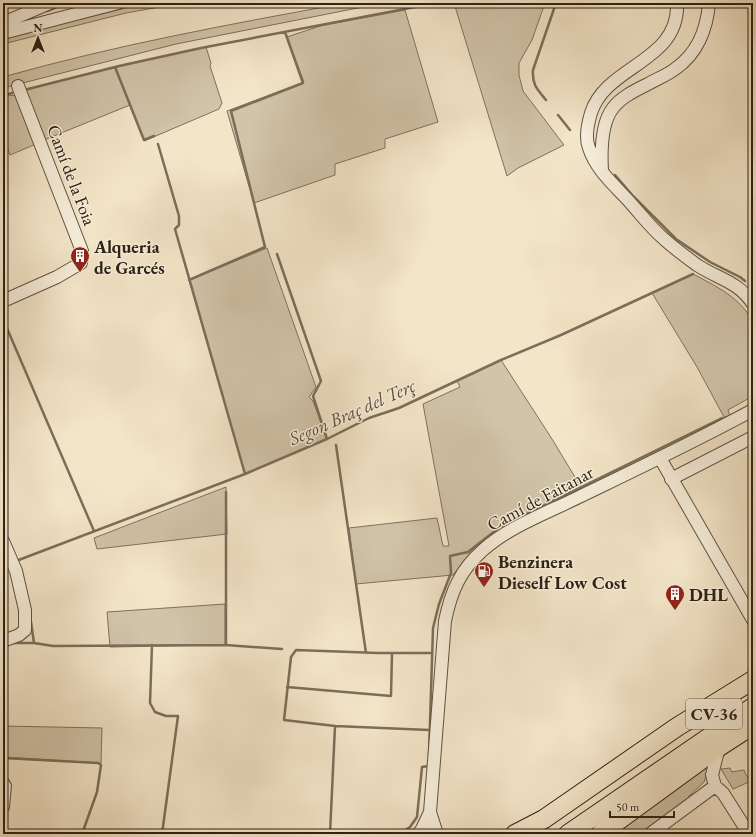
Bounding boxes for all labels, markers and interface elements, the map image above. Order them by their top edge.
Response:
north arrow [18,18,58,58]
text: N [34,21,43,35]
street label: Camí de la Foia [42,121,102,229]
place label: Alqueria de Garcés [93,235,165,279]
building icon: Alqueria de Garcés [69,245,91,273]
water label: Segon Braç del Terç [284,373,420,451]
street label: Camí de Faitanar [483,460,597,536]
place label: Benzinera Dieself Low Cost [498,550,627,594]
fuel station icon: Benzinera Dieself Low Cost [473,560,495,588]
building icon: DHL [664,583,686,611]
place label: DHL [689,583,728,606]
road number: CV-36 [686,699,742,729]
scale bar [610,793,674,819]
text: 50 m [616,799,640,815]

